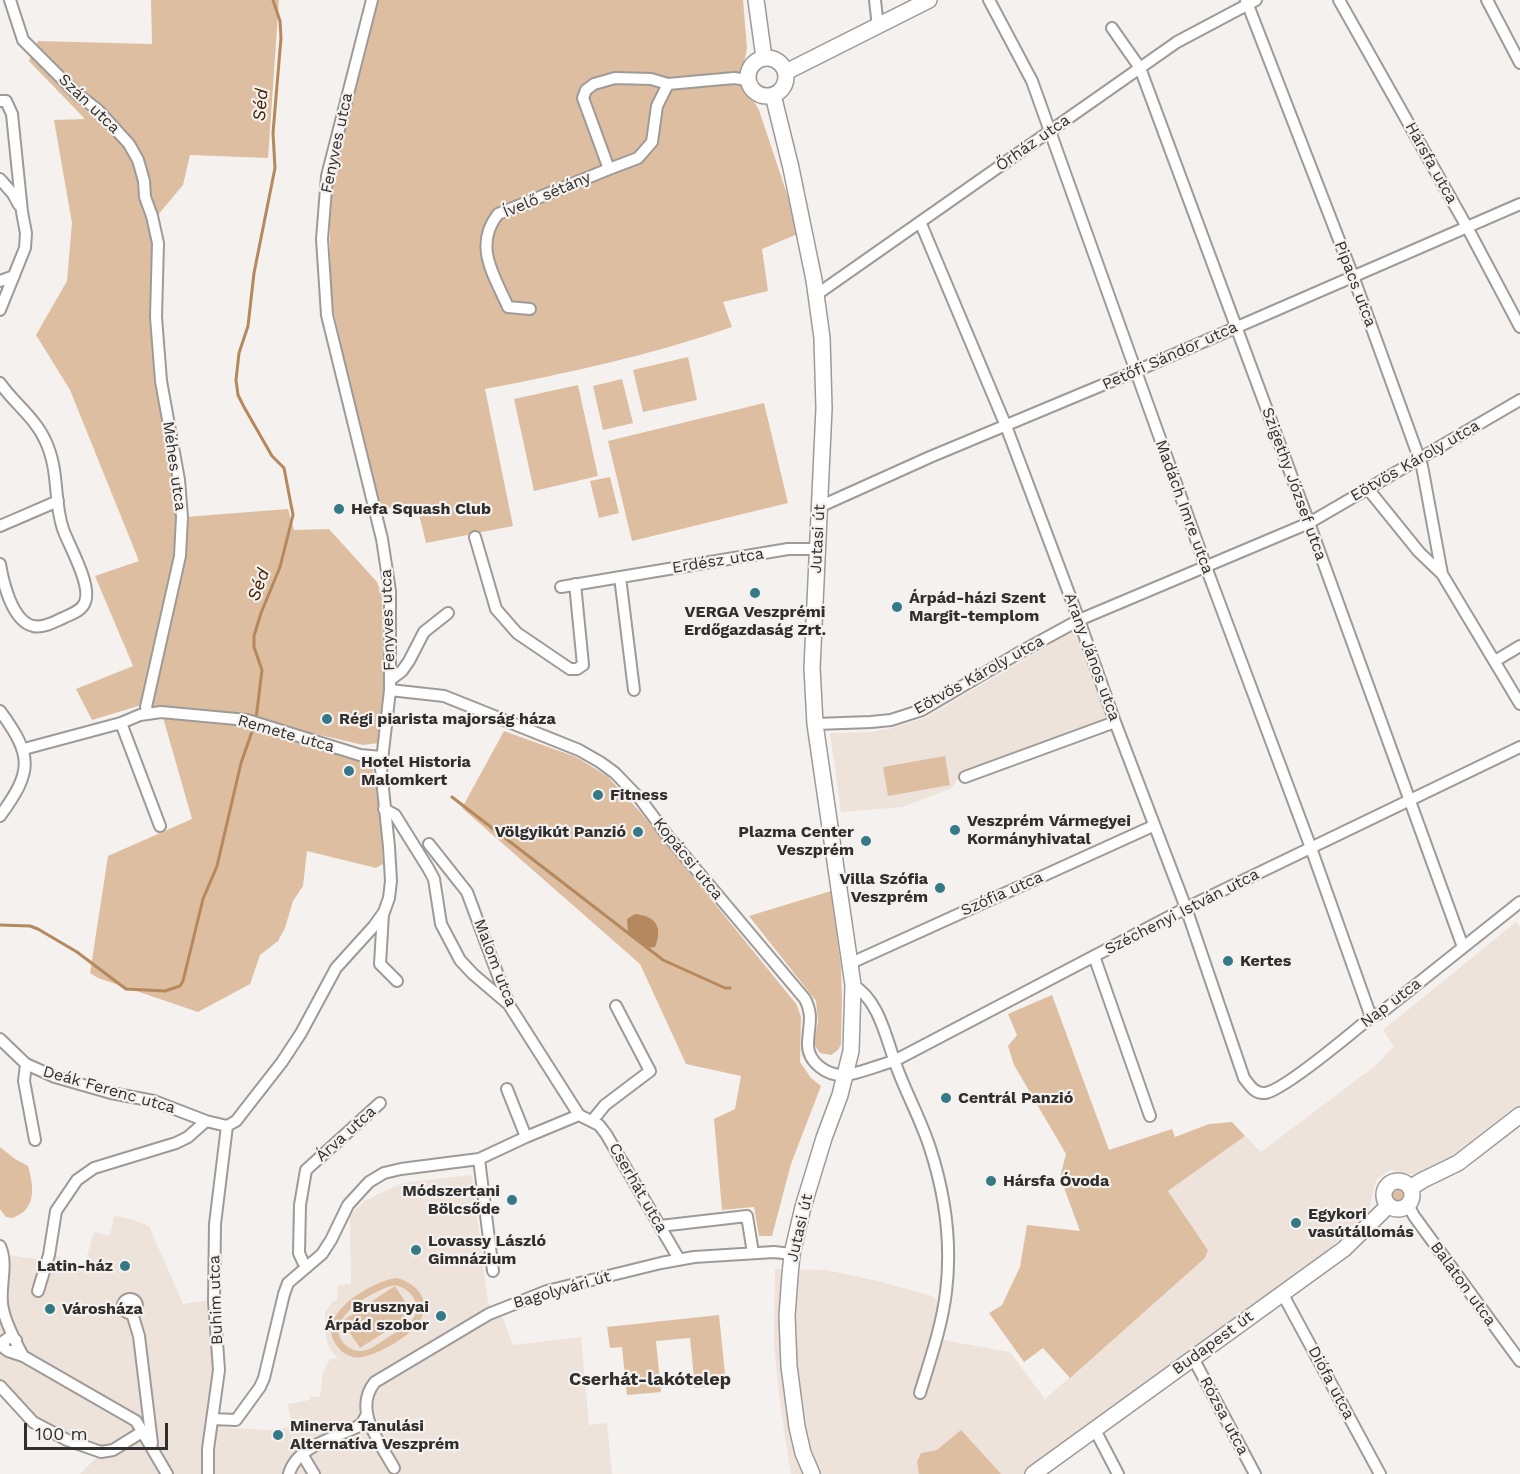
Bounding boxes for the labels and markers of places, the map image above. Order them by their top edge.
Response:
place label: Hefa Squash Club [351,499,491,519]
marker: Hefa Squash Club [332,502,346,516]
marker: VERGA Veszprémi Erdőgazdaság Zrt. [748,586,762,600]
place label: Árpád-házi Szent Margit-templom [909,588,1046,626]
marker: Árpád-házi Szent Margit-templom [890,600,904,614]
place label: VERGA Veszprémi Erdőgazdaság Zrt. [684,602,826,640]
place label: Régi piarista majorság háza [339,709,556,729]
marker: Régi piarista majorság háza [320,712,334,726]
place label: Hotel Historia Malomkert [361,752,471,790]
marker: Hotel Historia Malomkert [342,764,356,778]
place label: Fitness [610,785,668,805]
marker: Fitness [591,788,605,802]
place label: Veszprém Vármegyei Kormányhivatal [967,811,1131,849]
place label: Völgyikút Panzió [495,822,626,842]
place label: Plazma Center Veszprém [738,822,854,860]
marker: Veszprém Vármegyei Kormányhivatal [948,823,962,837]
marker: Völgyikút Panzió [631,825,645,839]
marker: Plazma Center Veszprém [859,834,873,848]
place label: Villa Szófia Veszprém [839,869,928,907]
marker: Villa Szófia Veszprém [933,881,947,895]
place label: Kertes [1240,951,1291,971]
marker: Kertes [1221,954,1235,968]
place label: Centrál Panzió [958,1088,1073,1108]
marker: Centrál Panzió [939,1091,953,1105]
place label: Hársfa Óvoda [1003,1171,1109,1191]
marker: Hársfa Óvoda [984,1174,998,1188]
place label: Módszertani Bölcsőde [402,1181,500,1219]
marker: Módszertani Bölcsőde [505,1193,519,1207]
place label: Egykori vasútállomás [1308,1204,1414,1242]
marker: Egykori vasútállomás [1289,1216,1303,1230]
place label: Lovassy László Gimnázium [428,1231,546,1269]
marker: Lovassy László Gimnázium [409,1243,423,1257]
place label: Latin-ház [37,1256,113,1276]
marker: Latin-ház [118,1259,132,1273]
place label: Brusznyai Árpád szobor [325,1297,429,1335]
place label: Városháza [62,1299,143,1319]
marker: Városháza [43,1302,57,1316]
marker: Brusznyai Árpád szobor [434,1309,448,1323]
place label: Minerva Tanulási Alternatíva Veszprém [290,1416,459,1454]
marker: Minerva Tanulási Alternatíva Veszprém [271,1428,285,1442]

